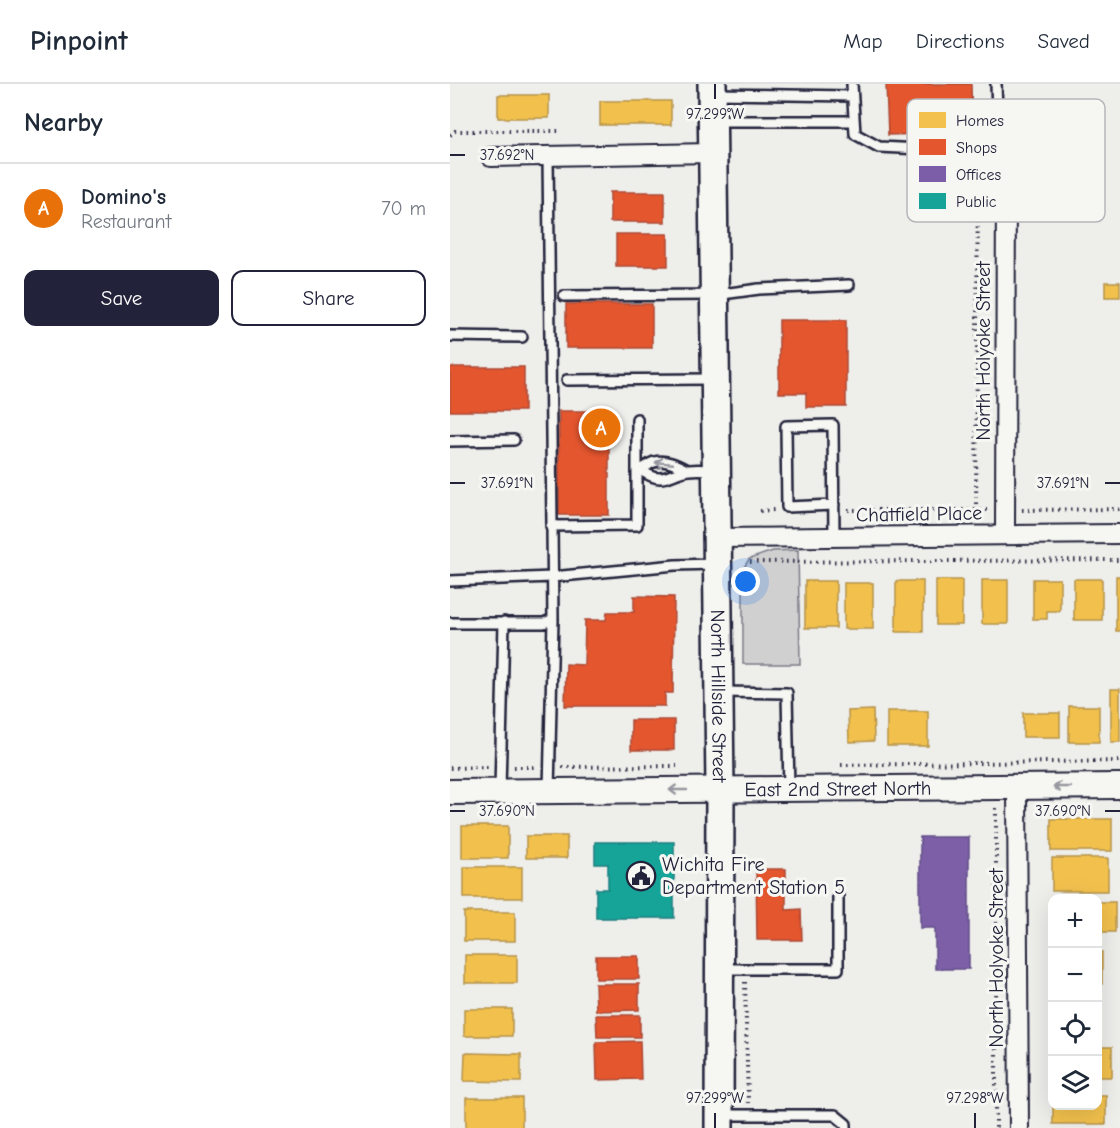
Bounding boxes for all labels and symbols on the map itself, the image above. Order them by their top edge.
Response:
legend [907,99,1105,222]
text: 97.299°W [686,105,744,123]
text: Homes [956,112,1004,130]
text: Shops [956,139,997,157]
text: 37.692°N [480,146,534,164]
text: Offices [956,166,1002,184]
text: Public [956,193,997,211]
street label: North Holyoke Street [972,260,995,441]
pin: A [582,406,620,450]
one-way arrow [655,457,674,468]
text: 37.691°N [481,474,533,492]
text: 37.691°N [1037,474,1089,492]
street label: Chatfield Place [856,501,982,527]
your location [731,567,760,596]
street label: North Hillside Street [706,609,731,784]
street label: East 2nd Street North [744,776,932,801]
one-way arrow [1052,781,1072,793]
one-way arrow [668,784,688,796]
text: 37.690°N [479,802,535,820]
text: 37.690°N [1035,802,1091,820]
place label: Wichita Fire Department Station 5 [662,853,845,899]
public building icon: Wichita Fire Department Station 5 [625,860,657,892]
street label: North Holyoke Street [985,867,1008,1048]
text: 97.299°W [686,1089,744,1107]
text: 97.298°W [946,1089,1004,1107]

